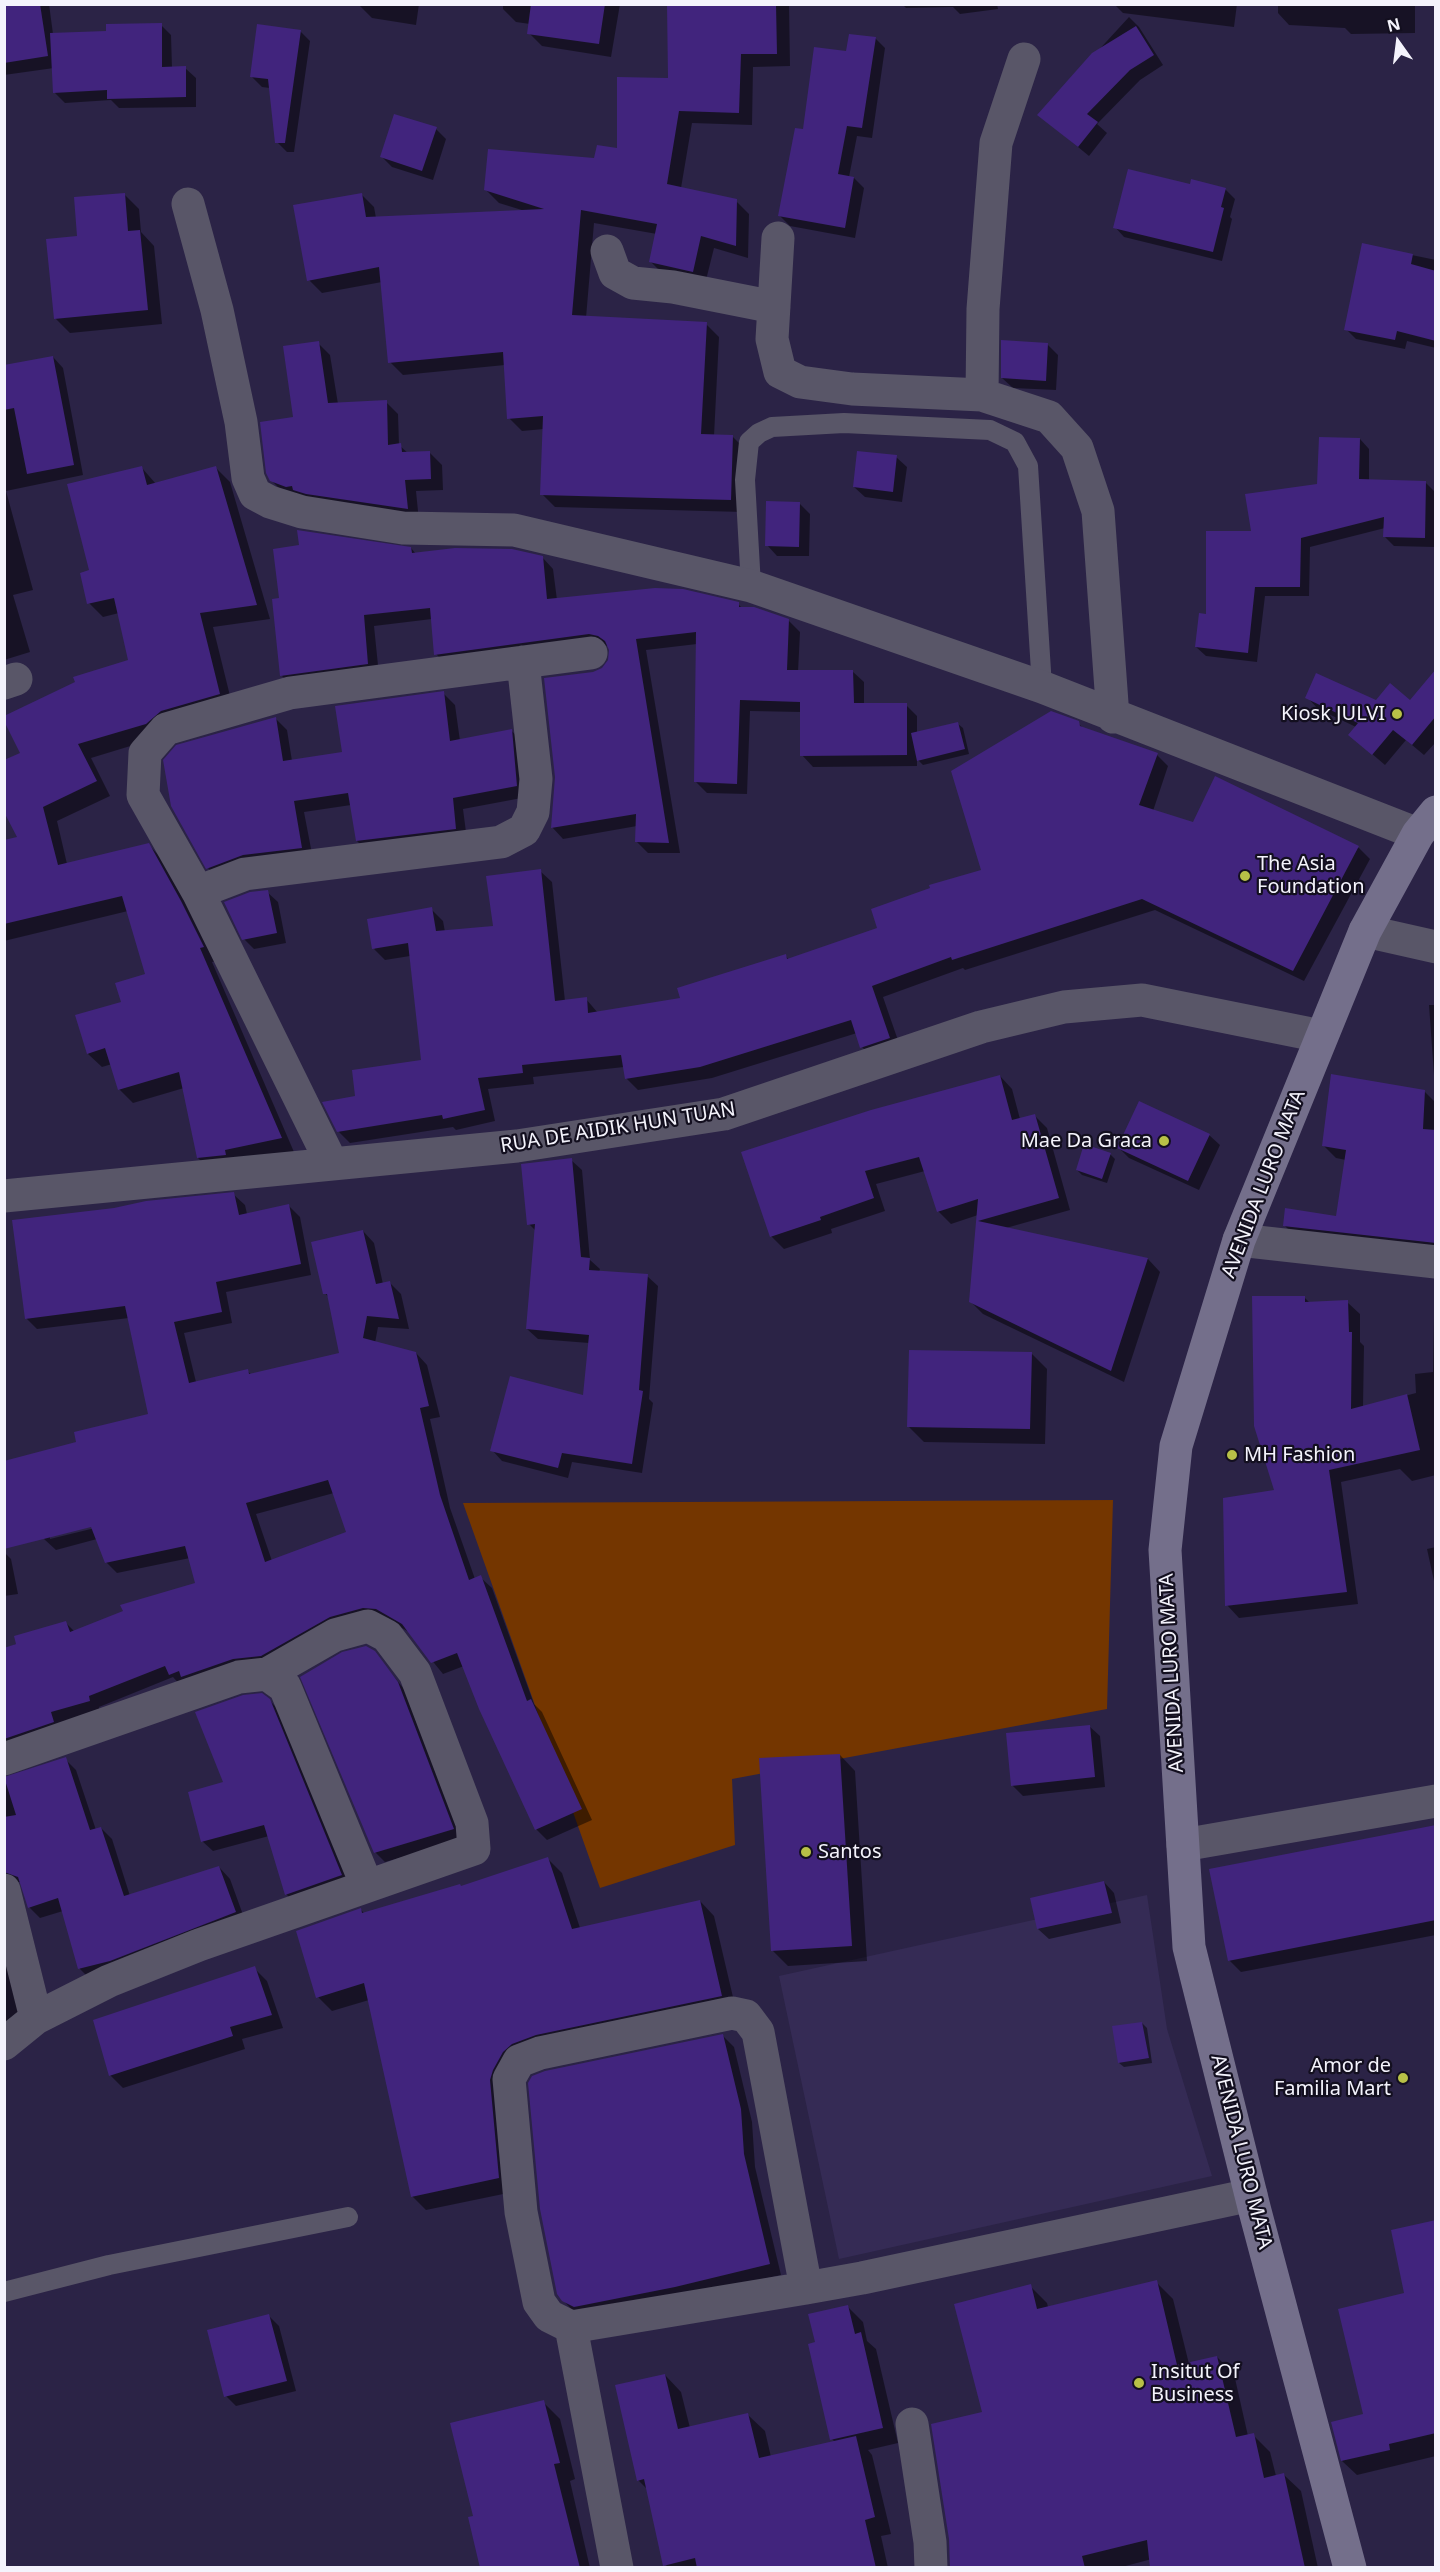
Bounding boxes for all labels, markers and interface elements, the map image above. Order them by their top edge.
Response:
north arrow [1368,12,1428,72]
text: N [1385,12,1403,37]
place label: Kiosk JULVI [1281,702,1385,726]
marker: Kiosk JULVI [1390,707,1404,721]
place label: The Asia Foundation [1257,852,1365,899]
marker: The Asia Foundation [1238,869,1252,883]
street label: AVENIDA LURO MATA [1217,1087,1311,1281]
street label: RUA DE AIDIK HUN TUAN [499,1098,737,1158]
place label: Mae Da Graca [1021,1129,1152,1153]
marker: Mae Da Graca [1157,1134,1171,1148]
place label: MH Fashion [1244,1443,1355,1467]
marker: MH Fashion [1225,1448,1239,1462]
street label: AVENIDA LURO MATA [1155,1573,1189,1773]
place label: Santos [818,1840,881,1864]
marker: Santos [799,1845,813,1859]
street label: AVENIDA LURO MATA [1205,2052,1277,2252]
place label: Amor de Familia Mart [1274,2054,1391,2101]
marker: Amor de Familia Mart [1396,2071,1410,2085]
place label: Insitut Of Business [1151,2360,1239,2407]
marker: Insitut Of Business [1132,2376,1146,2390]

